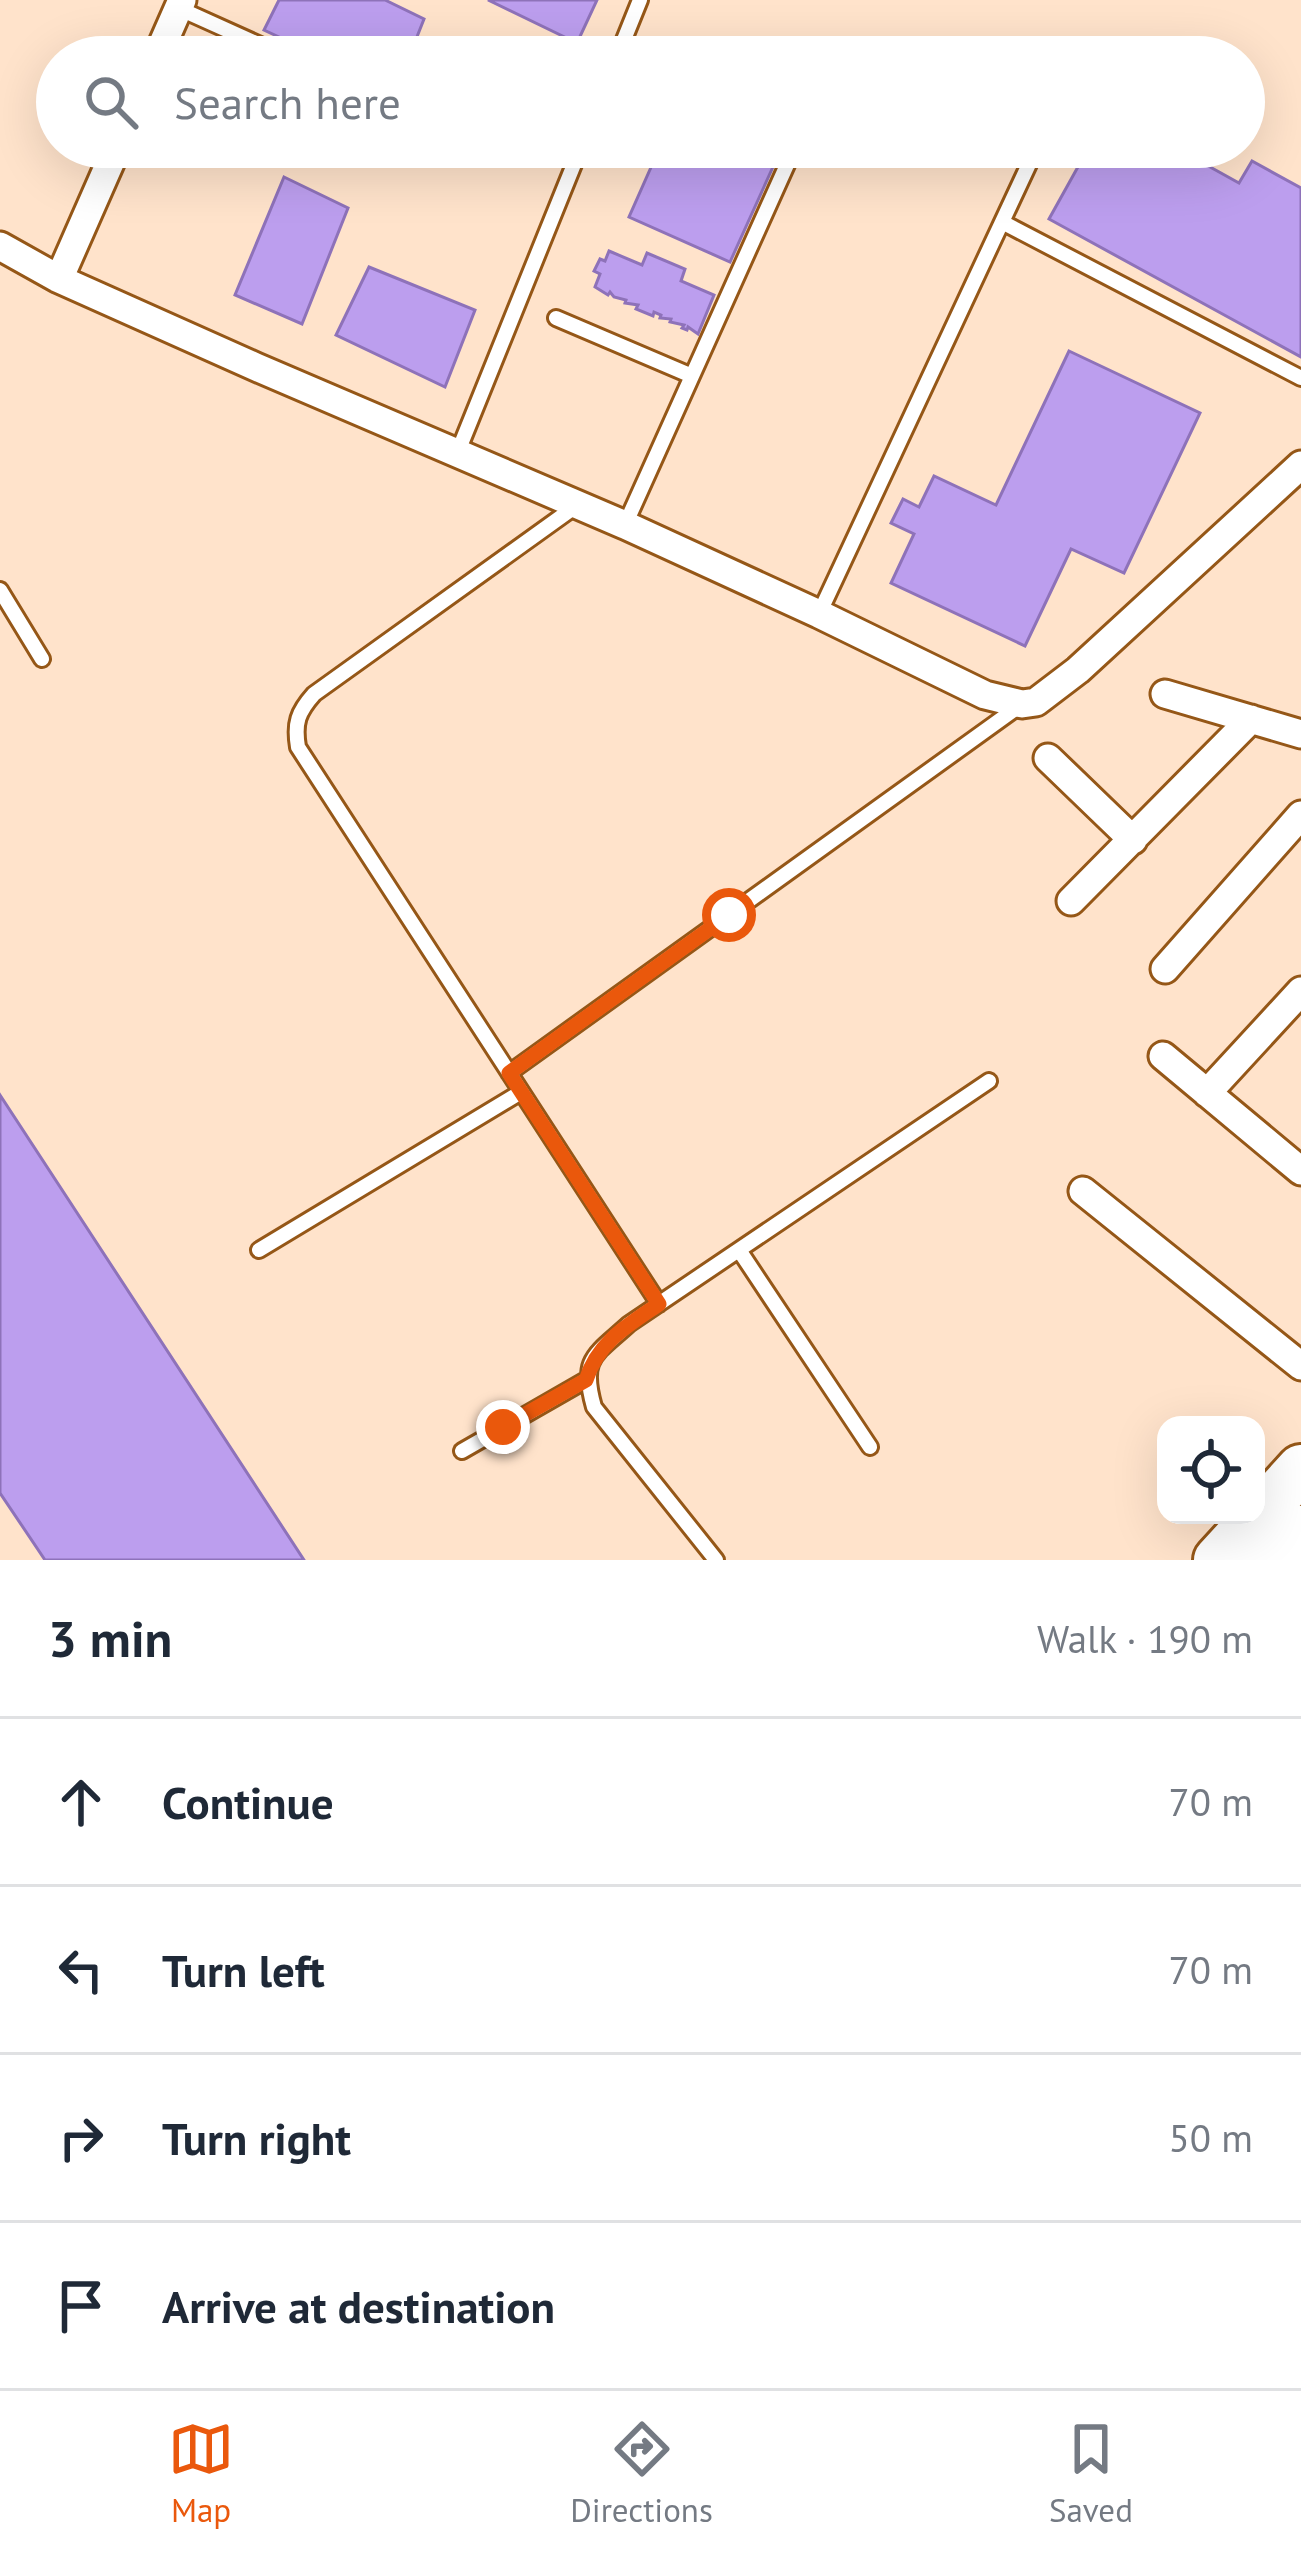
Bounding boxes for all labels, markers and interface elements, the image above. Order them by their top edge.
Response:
search box [36,36,1265,168]
icon: search [78,69,144,135]
text: Search here [174,73,401,131]
route start [702,888,756,942]
route end [476,1400,530,1454]
map controls [1157,1416,1265,1524]
button: locate [1157,1416,1265,1524]
text: 3 min [48,1605,172,1671]
text: Walk · 190 m [1037,1613,1253,1664]
icon: ahead [48,1769,114,1835]
text: Continue [162,1773,334,1831]
text: 70 m [1168,1776,1253,1827]
icon: left [48,1937,114,2003]
text: Turn left [162,1941,325,1999]
text: 70 m [1168,1944,1253,1995]
icon: right [48,2105,114,2171]
text: Turn right [162,2109,351,2167]
text: 50 m [1168,2112,1253,2163]
icon: arrive [48,2273,114,2339]
text: Arrive at destination [162,2277,555,2335]
tab: Map [168,2416,234,2531]
tab: Directions [570,2416,713,2531]
tab: Saved [1049,2416,1133,2531]

